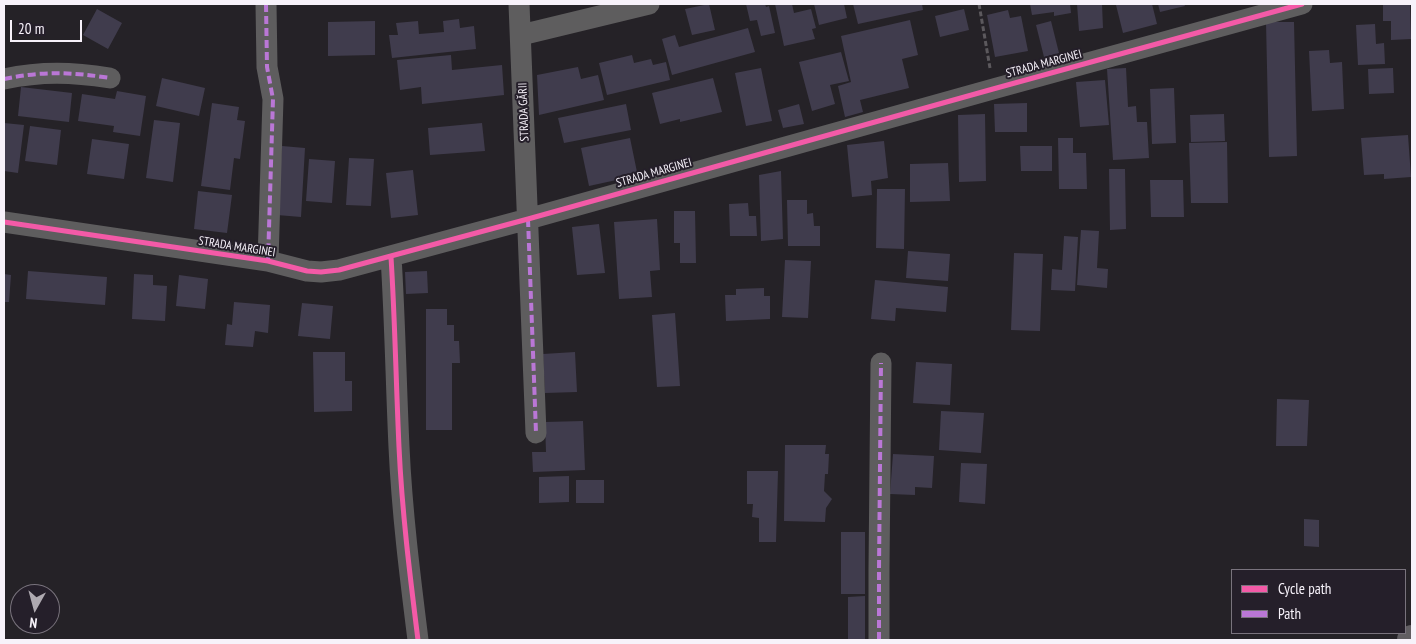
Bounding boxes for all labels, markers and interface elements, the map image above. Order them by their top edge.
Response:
scale bar [12,10,85,42]
text: 20 m [18,19,44,38]
street label: STRADA MARGINEI [1005,47,1083,81]
street label: STRADA GĂRII [516,82,532,142]
street label: STRADA MARGINEI [615,155,693,191]
street label: STRADA MARGINEI [197,234,277,260]
legend [1231,569,1406,634]
text: Cycle path [1278,579,1331,598]
north arrow [10,584,60,634]
text: Path [1278,604,1301,623]
text: N [28,614,38,632]

